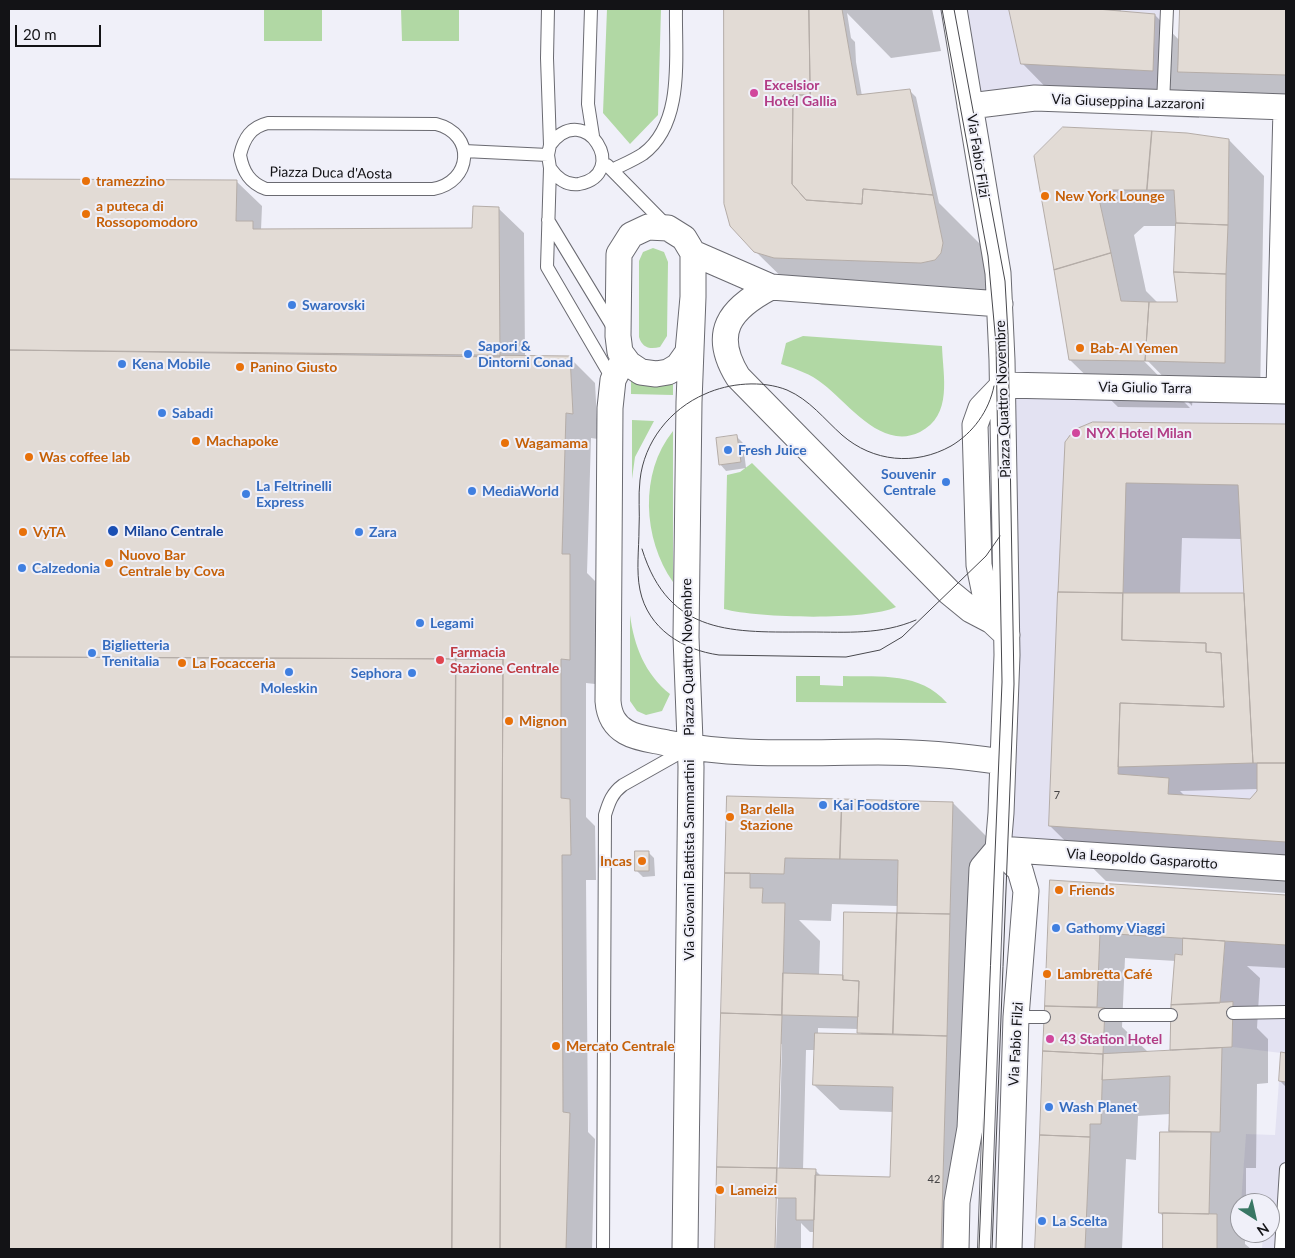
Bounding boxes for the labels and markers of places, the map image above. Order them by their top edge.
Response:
place label: Excelsior Hotel Gallia [764,77,837,110]
marker: Excelsior Hotel Gallia [748,87,760,99]
place label: tramezzino [96,173,165,189]
marker: tramezzino [80,175,92,187]
place label: New York Lounge [1055,188,1165,204]
marker: New York Lounge [1039,190,1051,202]
place label: a puteca di Rossopomodoro [96,198,198,230]
marker: a puteca di Rossopomodoro [80,208,92,220]
place label: Swarovski [302,297,365,313]
marker: Swarovski [286,299,298,311]
place label: Sapori & Dintorni Conad [478,338,573,371]
place label: Bab-Al Yemen [1090,340,1178,356]
marker: Bab-Al Yemen [1074,342,1086,354]
marker: Sapori & Dintorni Conad [462,348,474,360]
place label: Kena Mobile [132,356,210,372]
marker: Kena Mobile [116,358,128,370]
place label: Panino Giusto [250,359,337,375]
marker: Panino Giusto [234,361,246,373]
place label: Sabadi [172,405,213,421]
marker: Sabadi [156,407,168,419]
place label: NYX Hotel Milan [1086,425,1192,441]
marker: NYX Hotel Milan [1070,427,1082,439]
place label: Machapoke [206,433,278,449]
marker: Machapoke [190,435,202,447]
place label: Wagamama [515,435,588,451]
marker: Wagamama [499,437,511,449]
place label: Fresh Juice [738,442,807,458]
marker: Fresh Juice [722,444,734,456]
place label: Was coffee lab [39,449,130,465]
marker: Was coffee lab [23,451,35,463]
place label: Souvenir Centrale [881,466,936,498]
marker: Souvenir Centrale [940,476,952,488]
place label: La Feltrinelli Express [256,478,332,511]
place label: MediaWorld [482,483,559,499]
marker: MediaWorld [466,485,478,497]
marker: La Feltrinelli Express [240,488,252,500]
place label: Milano Centrale [124,523,223,539]
place label: VyTA [33,524,66,540]
marker: Milano Centrale [106,524,120,538]
place label: Zara [369,524,397,540]
marker: VyTA [17,526,29,538]
marker: Zara [353,526,365,538]
place label: Nuovo Bar Centrale by Cova [119,547,225,580]
marker: Nuovo Bar Centrale by Cova [103,557,115,569]
place label: Calzedonia [32,560,100,576]
marker: Calzedonia [16,562,28,574]
place label: Legami [430,615,474,631]
marker: Legami [414,617,426,629]
place label: Biglietteria Trenitalia [102,637,170,670]
place label: Farmacia Stazione Centrale [450,644,559,676]
marker: Biglietteria Trenitalia [86,647,98,659]
marker: Farmacia Stazione Centrale [434,654,446,666]
place label: La Focacceria [192,655,276,671]
marker: La Focacceria [176,657,188,669]
place label: Sephora [351,665,402,681]
marker: Moleskin [283,666,295,678]
marker: Sephora [406,667,418,679]
place label: Moleskin [260,680,318,696]
place label: Mignon [519,713,567,729]
marker: Mignon [503,715,515,727]
place label: Kai Foodstore [833,797,920,813]
marker: Kai Foodstore [817,799,829,811]
place label: Bar della Stazione [740,801,794,834]
marker: Bar della Stazione [724,811,736,823]
place label: Incas [600,853,632,869]
marker: Incas [636,855,648,867]
place label: Friends [1069,882,1115,898]
marker: Friends [1053,884,1065,896]
place label: Gathomy Viaggi [1066,920,1165,936]
marker: Gathomy Viaggi [1050,922,1062,934]
place label: Lambretta Café [1057,966,1152,982]
marker: Lambretta Café [1041,968,1053,980]
place label: 43 Station Hotel [1060,1031,1162,1047]
marker: 43 Station Hotel [1044,1033,1056,1045]
place label: Mercato Centrale [566,1038,675,1054]
marker: Mercato Centrale [550,1040,562,1052]
place label: Wash Planet [1059,1099,1137,1115]
marker: Wash Planet [1043,1101,1055,1113]
place label: Lameizi [730,1182,777,1198]
marker: Lameizi [714,1184,726,1196]
place label: La Scelta [1052,1213,1107,1229]
marker: La Scelta [1036,1215,1048,1227]

